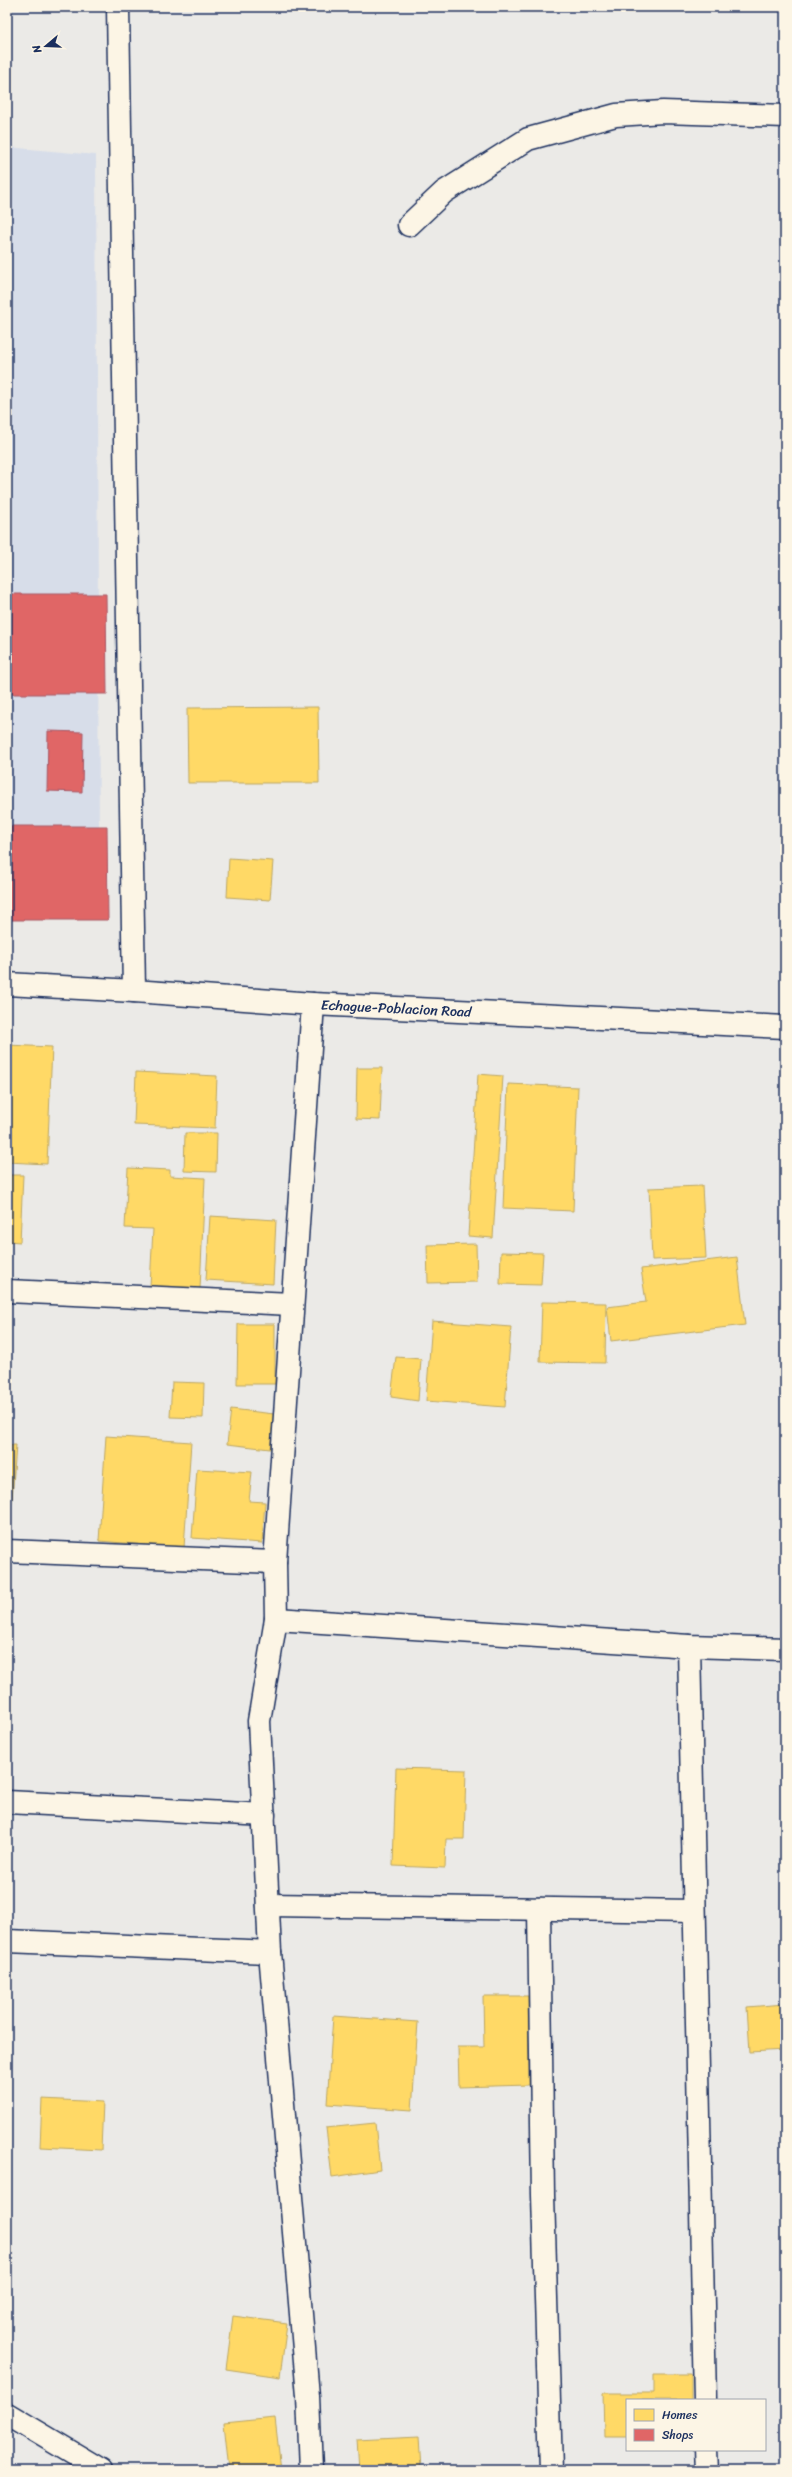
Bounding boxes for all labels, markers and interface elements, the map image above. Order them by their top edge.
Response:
north arrow [26,26,66,66]
text: N [27,42,48,57]
street label: Echague-Poblacion Road [320,992,474,1024]
legend [626,2399,766,2451]
text: Homes [662,2404,698,2426]
text: Shops [662,2424,693,2446]

